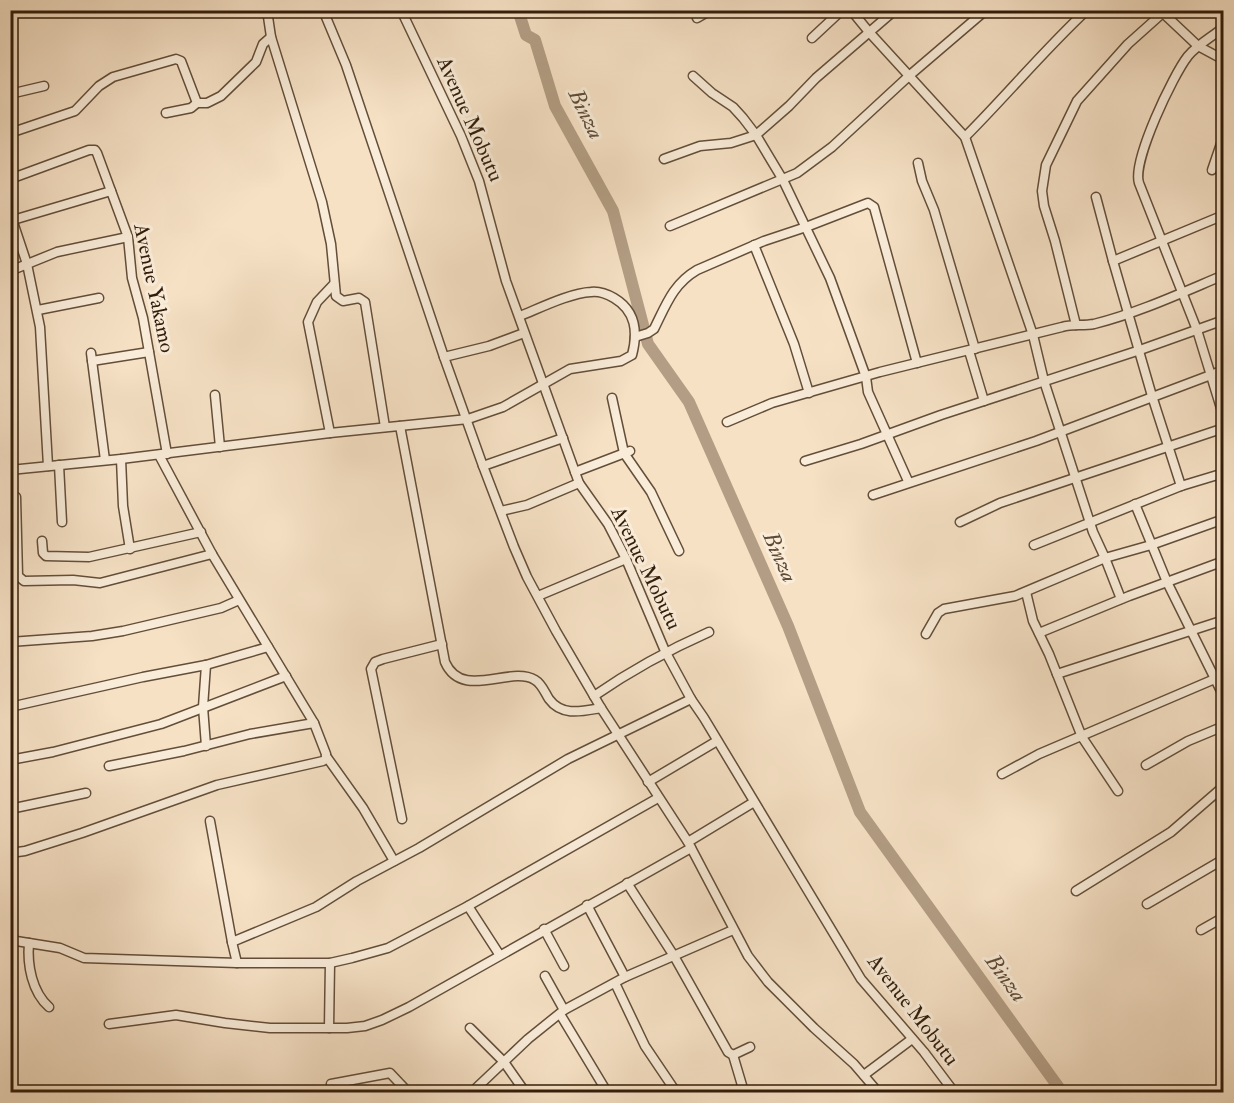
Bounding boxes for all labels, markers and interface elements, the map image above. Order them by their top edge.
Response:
street label: Avenue Mobutu [430,51,510,186]
water label: Binza [561,83,610,144]
street label: Avenue Yakamo [127,220,181,355]
street label: Avenue Mobutu [604,501,688,634]
water label: Binza [756,526,803,587]
street label: Avenue Mobutu [861,948,965,1071]
water label: Binza [979,948,1033,1008]

